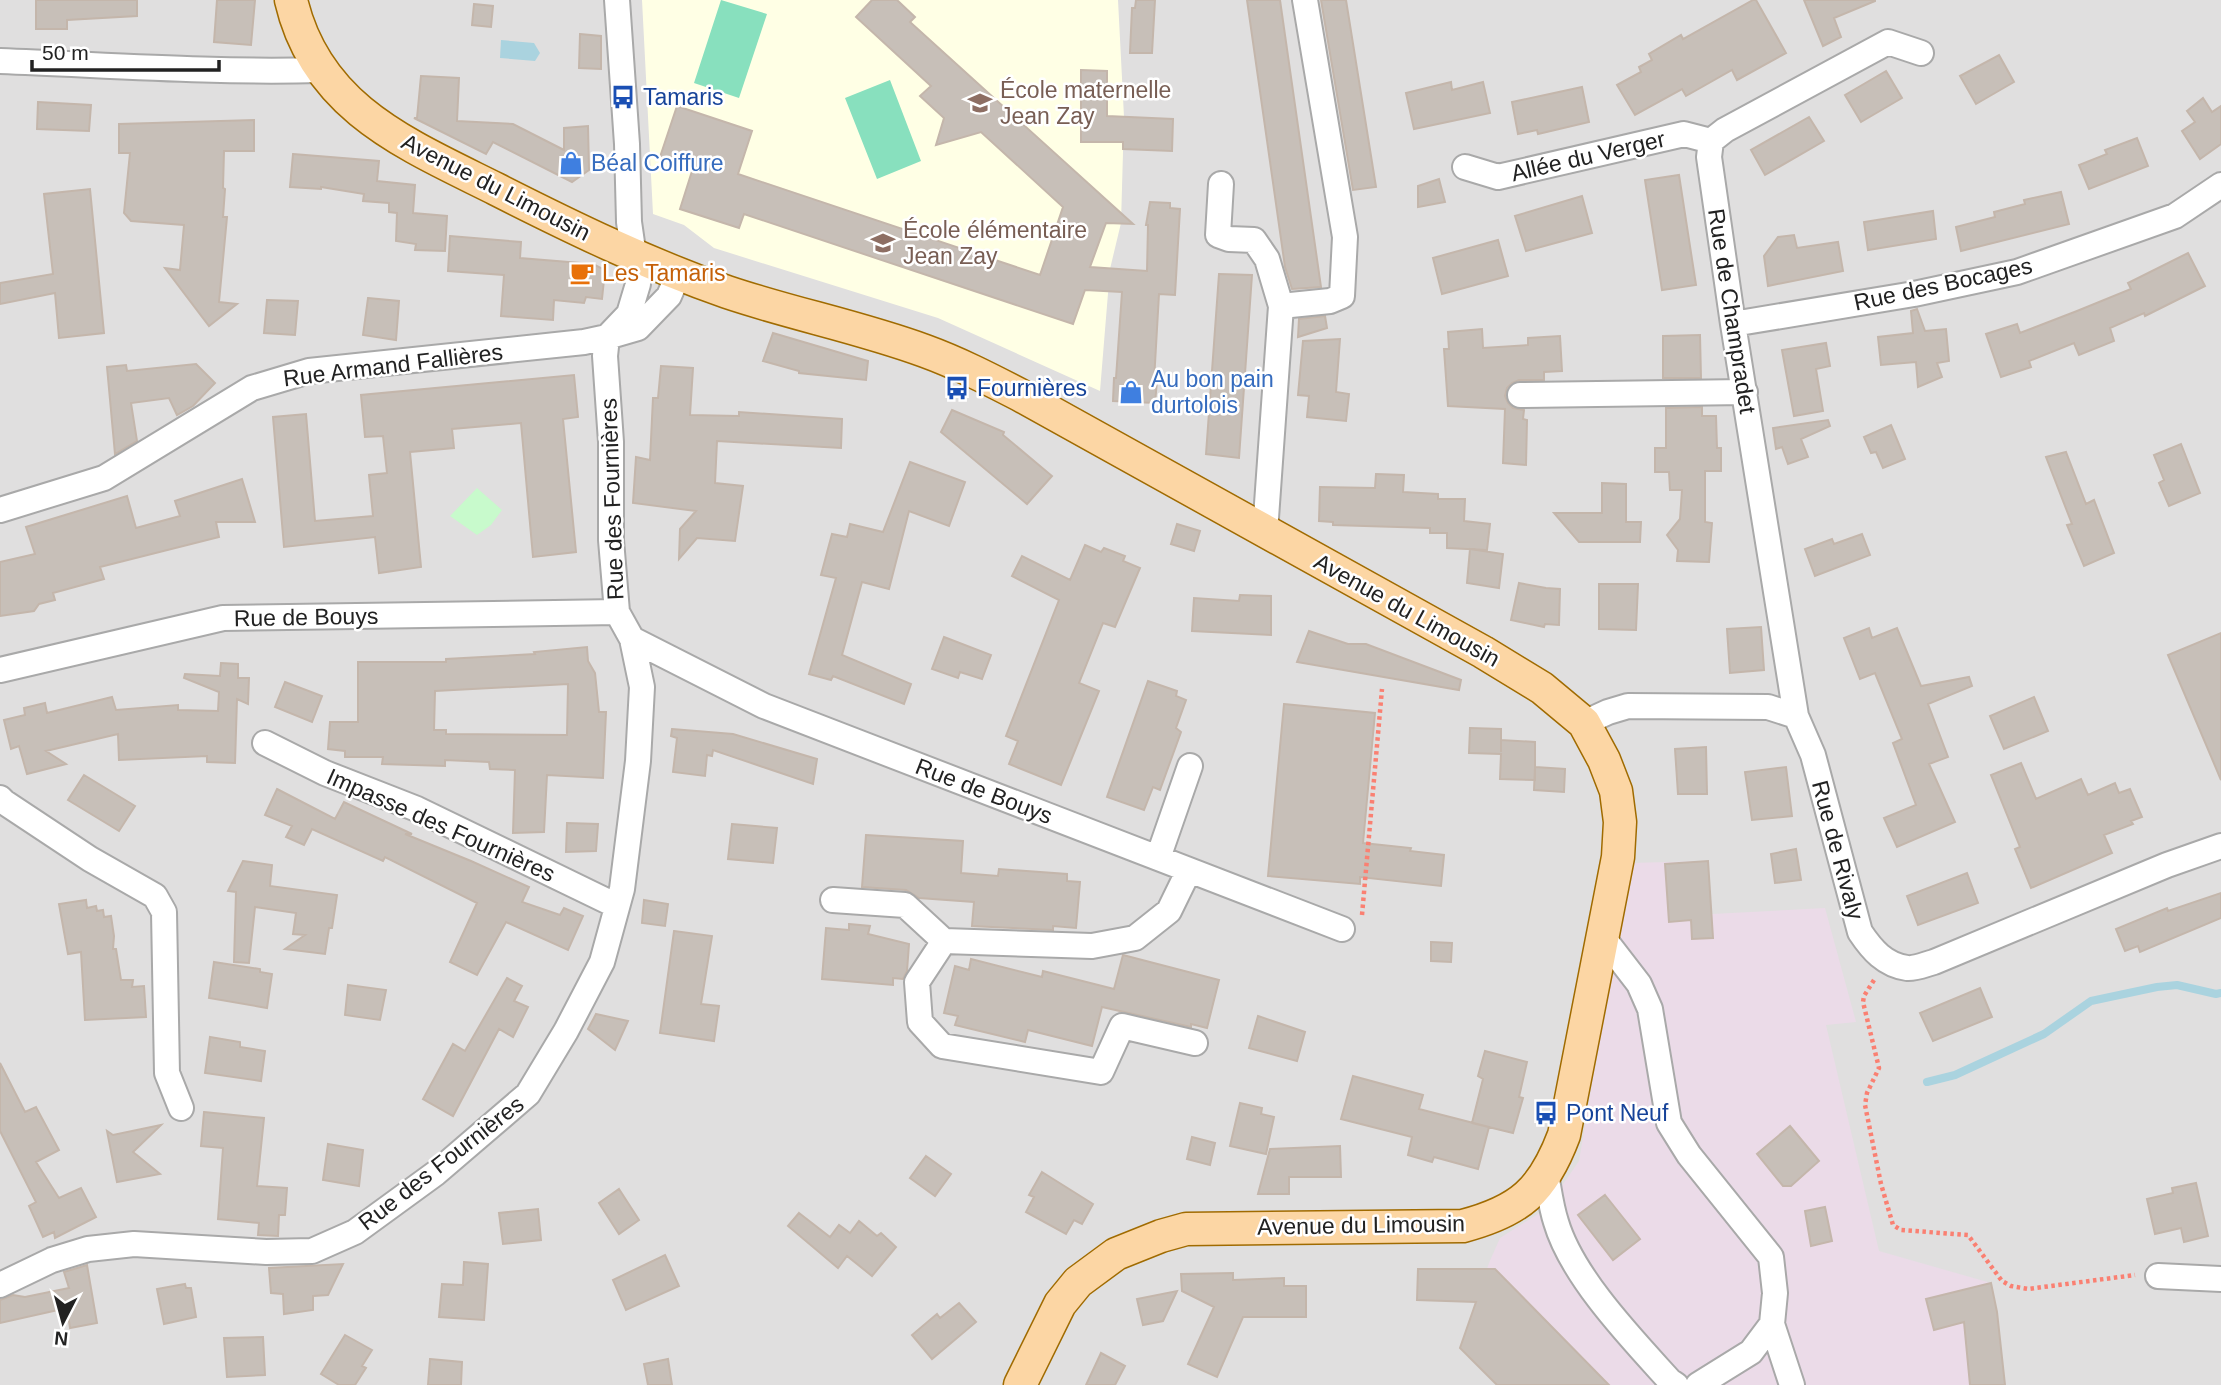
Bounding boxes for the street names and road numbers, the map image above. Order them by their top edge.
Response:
street label: Allée du Verger [1508,126,1668,186]
street label: Avenue du Limousin [397,128,595,246]
street label: Rue de Champradet [1703,207,1761,416]
street label: Rue des Bocages [1851,252,2035,316]
street label: Rue Armand Fallières [282,339,504,391]
street label: Rue des Fournières [595,398,629,600]
street label: Avenue du Limousin [1310,548,1504,672]
street label: Rue de Bouys [234,603,378,631]
street label: Rue de Bouys [912,753,1056,829]
street label: Impasse des Fournières [323,763,559,887]
street label: Rue de Rivaly [1807,777,1869,923]
street label: Rue des Fournières [353,1091,529,1235]
street label: Avenue du Limousin [1257,1210,1465,1240]

